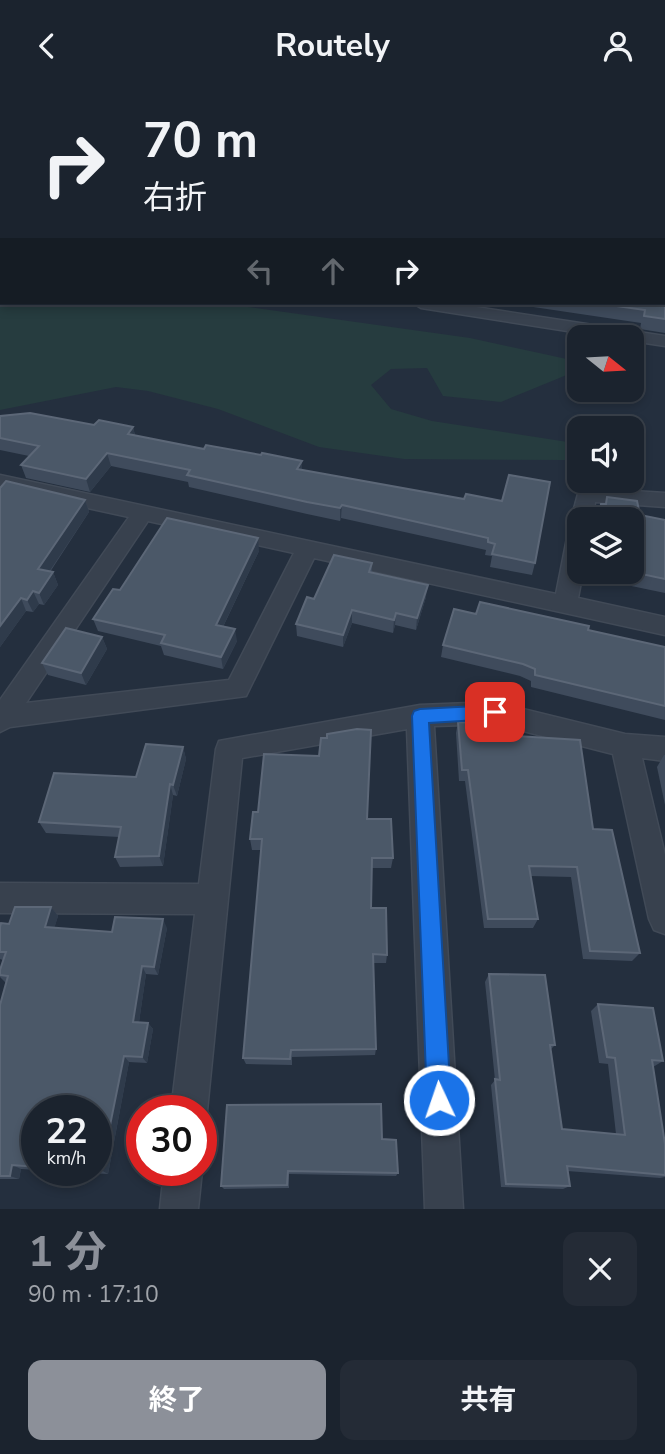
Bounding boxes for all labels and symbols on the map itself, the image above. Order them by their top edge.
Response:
north arrow [567,325,644,403]
pin [465,682,525,742]
position arrow [402,1063,476,1137]
speed limit sign: 30 [126,1095,217,1186]

